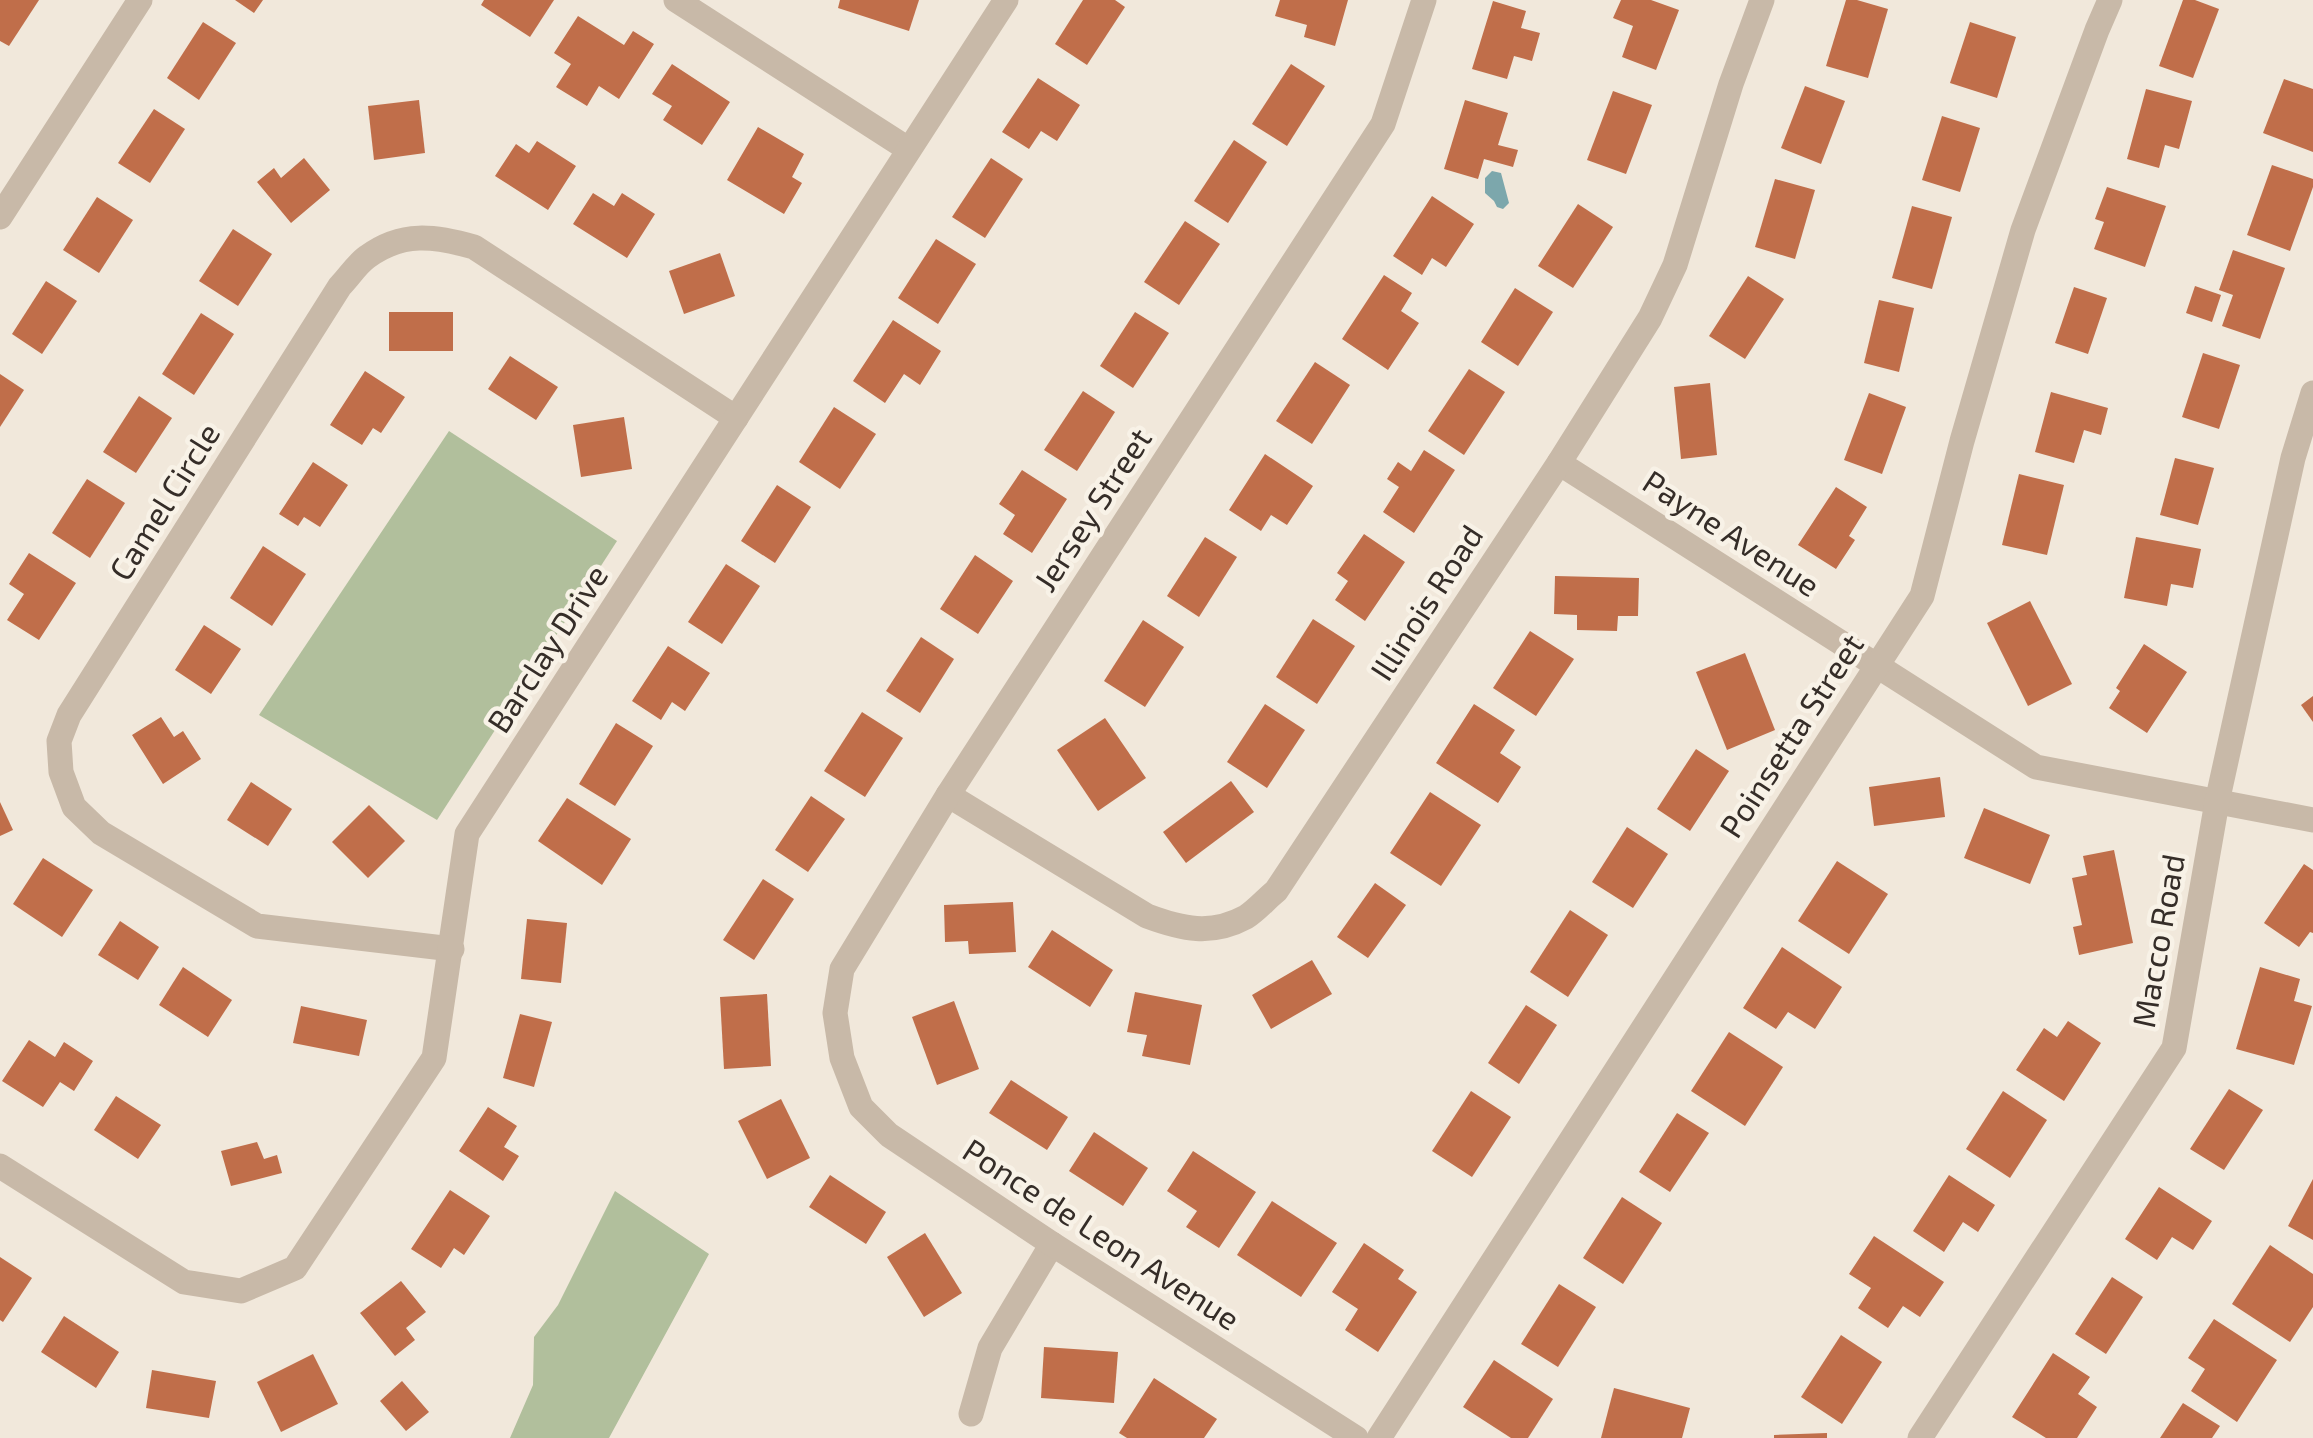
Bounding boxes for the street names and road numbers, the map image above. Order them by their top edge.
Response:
street label: Camel Circle [100,415,227,586]
street label: Jersey Street [1025,420,1158,597]
street label: Payne Avenue [1637,461,1827,603]
street label: Illinois Road [1361,517,1489,687]
street label: Barclay Drive [478,557,615,739]
street label: Poinsetta Street [1710,626,1870,844]
street label: Macco Road [2123,851,2191,1030]
street label: Ponce de Leon Avenue [957,1130,1247,1337]

